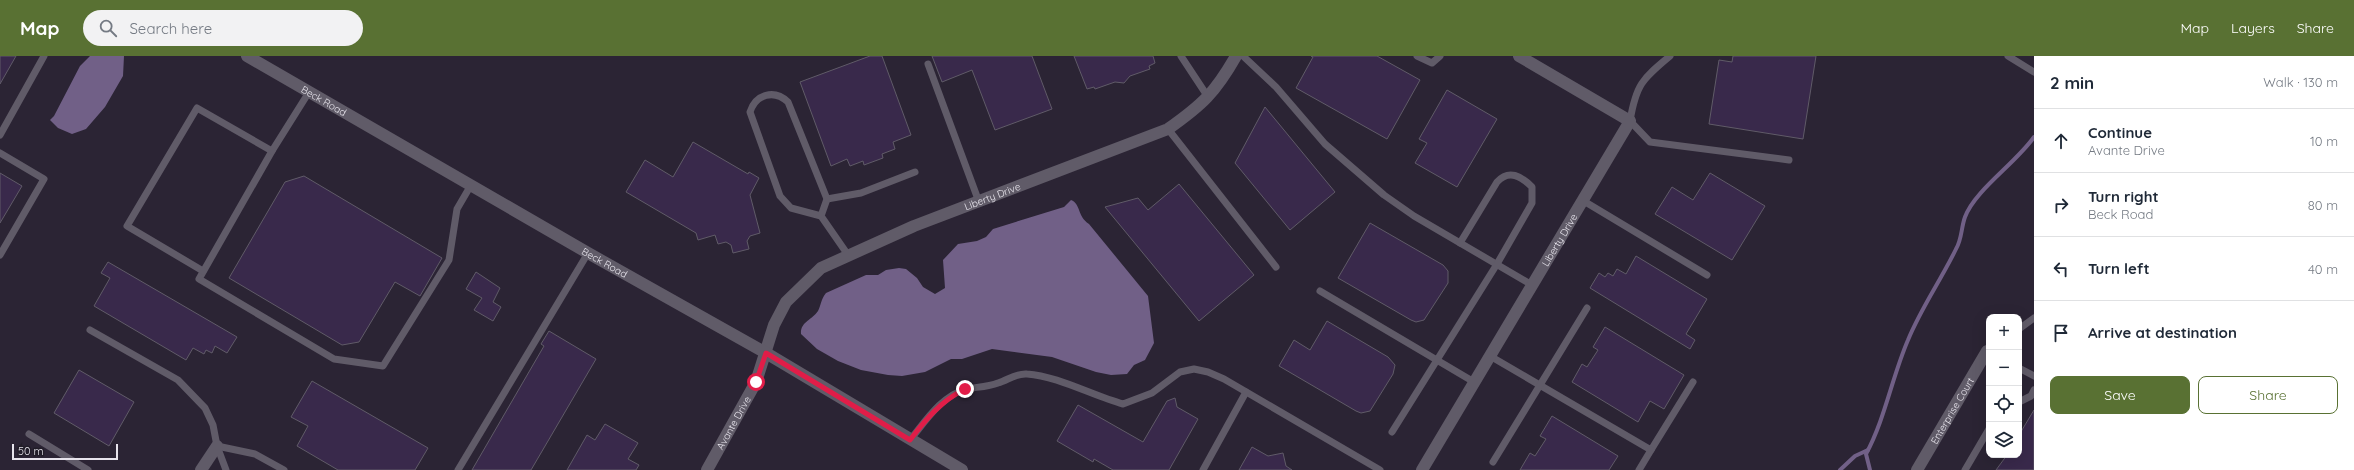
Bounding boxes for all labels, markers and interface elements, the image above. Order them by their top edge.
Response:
search box [83,10,363,46]
text: Map [20,16,59,40]
icon: search [97,17,119,39]
text: Search here [129,19,212,38]
text: Map [2180,19,2209,37]
text: Layers [2231,19,2275,37]
text: Share [2297,19,2334,37]
text: 2 min [2050,72,2094,93]
text: Walk · 130 m [2263,74,2338,90]
street label: Beck Road [299,83,349,119]
text: Continue [2088,123,2152,142]
icon: ahead [2050,130,2072,152]
text: 10 m [2310,133,2338,149]
text: Avante Drive [2088,142,2165,158]
street label: Liberty Drive [963,180,1023,213]
text: Turn right [2088,187,2159,206]
icon: right [2050,194,2072,216]
text: 80 m [2308,197,2338,213]
text: Beck Road [2088,206,2153,222]
street label: Liberty Drive [1539,211,1580,269]
street label: Beck Road [579,245,630,281]
icon: left [2050,258,2072,280]
text: Turn left [2088,259,2150,278]
text: 40 m [2308,261,2338,277]
map controls [1986,314,2022,458]
button: + [1986,314,2022,350]
icon: arrive [2050,322,2072,344]
text: Arrive at destination [2088,323,2237,342]
button: − [1986,350,2022,386]
route start [747,373,765,391]
street label: Enterprise Court [1928,375,1977,446]
button: Save [2050,376,2190,414]
button: Share [2198,376,2338,414]
route end [956,380,974,398]
button: locate [1986,386,2022,422]
street label: Avante Drive [714,394,754,452]
button: layers [1986,422,2022,458]
scale bar [12,442,118,461]
text: 50 m [18,444,44,458]

